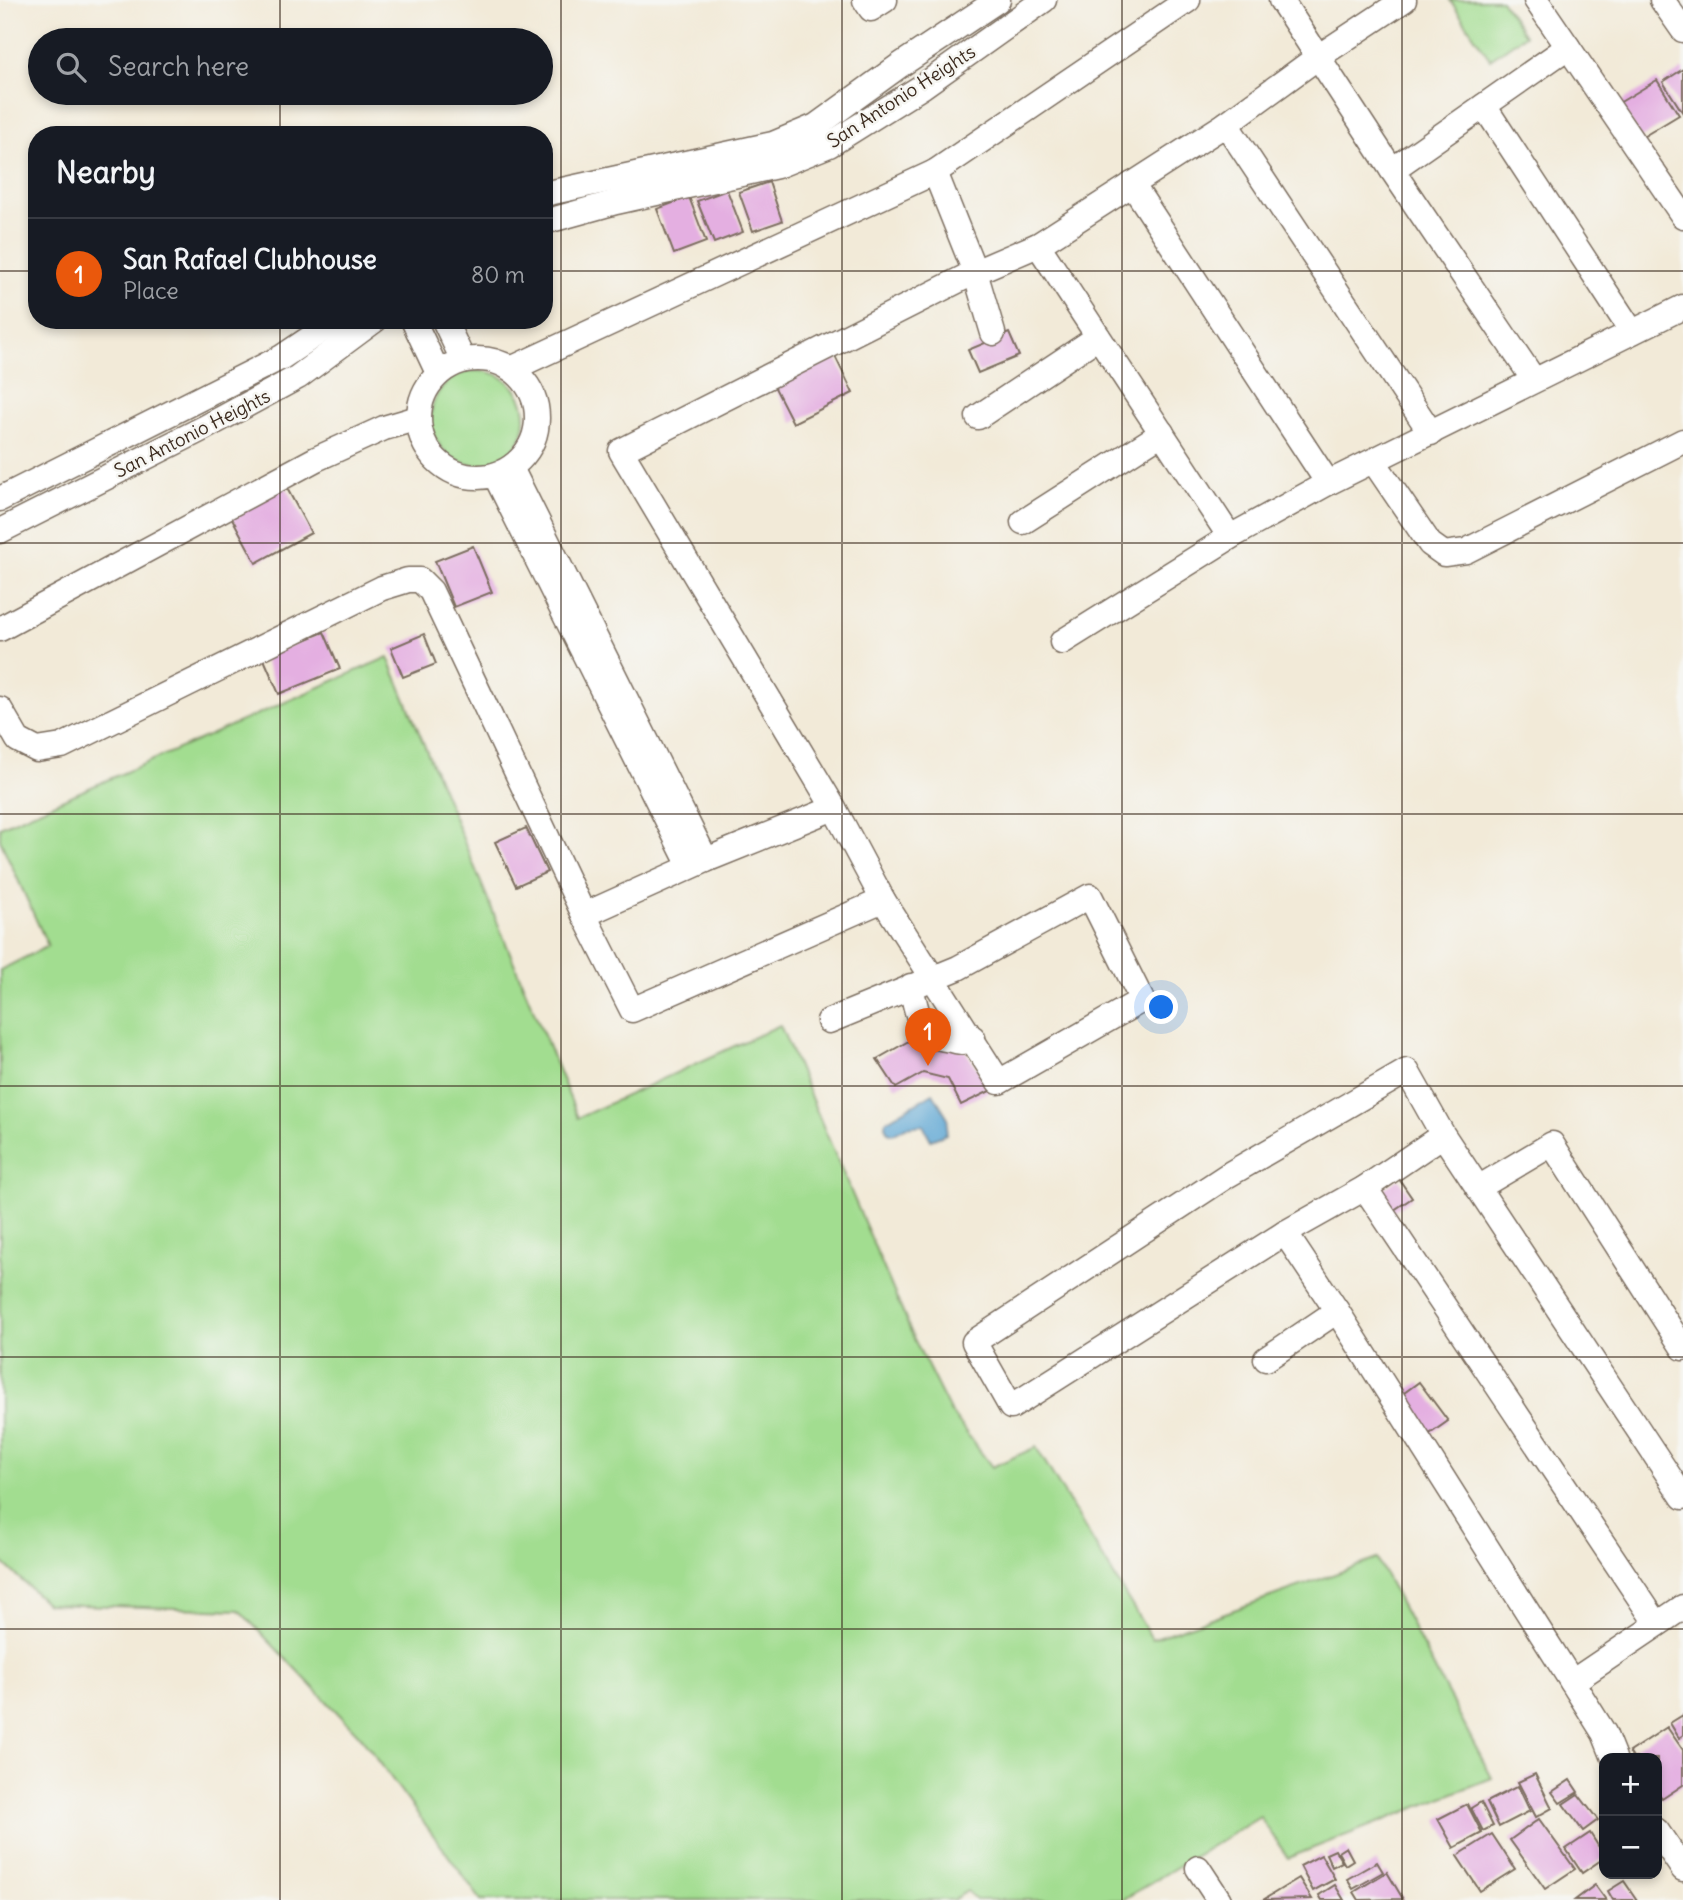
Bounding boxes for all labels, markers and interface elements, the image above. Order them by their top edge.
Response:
search box [28,28,553,105]
street label: San Antonio Heights [822,39,980,153]
icon: search [52,48,90,86]
text: Search here [108,50,249,83]
text: Nearby [56,153,156,191]
text: San Rafael Clubhouse [123,243,377,276]
text: 1 [74,260,84,289]
text: 80 m [471,260,525,289]
text: Place [123,276,179,305]
street label: San Antonio Heights [110,383,274,483]
your location [1144,990,1178,1024]
pin: 1 [905,1008,951,1066]
map controls [1599,1753,1662,1879]
button: + [1599,1753,1662,1816]
button: − [1599,1816,1662,1879]

